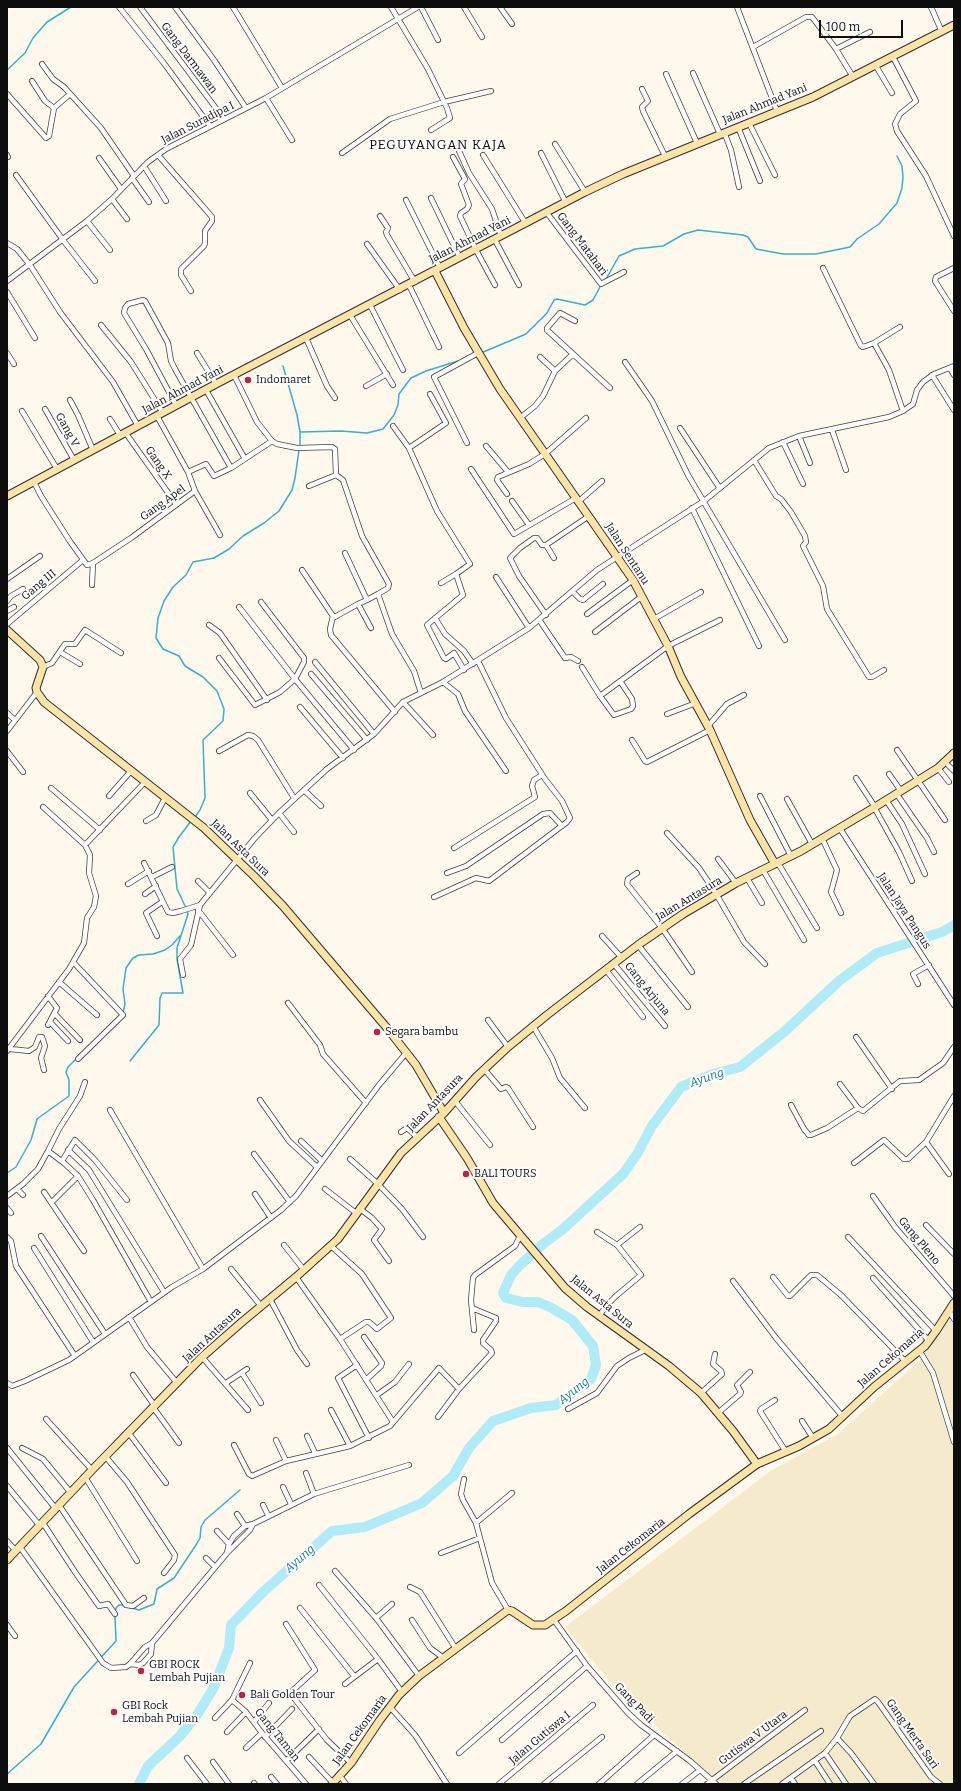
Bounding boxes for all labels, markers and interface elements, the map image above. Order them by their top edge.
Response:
scale bar [821,12,905,38]
street label: Gang Darmawan [158,20,220,96]
text: 100 m [826,20,860,34]
street label: Jalan Ahmad Yani [721,81,809,127]
street label: Jalan Suradipa I [159,99,237,147]
district label: PEGUYANGAN KAJA [369,137,507,153]
street label: Gang Matahari [554,210,610,278]
street label: Jalan Ahmad Yani [427,214,513,266]
street label: Jalan Ahmad Yani [140,363,226,417]
place label: Indomaret [256,373,311,387]
marker: Indomaret [243,375,253,385]
street label: Gang V [52,411,82,449]
street label: Gang X [142,444,174,482]
street label: Gang Apel [138,482,188,524]
street label: Jalan Sentanu [602,521,652,587]
street label: Gang III [19,567,59,603]
street label: Jalan Asta Sura [208,817,272,879]
street label: Jalan Jaya Pangus [874,870,934,952]
street label: Jalan Antasura [654,874,724,924]
street label: Gang Arjuna [622,960,672,1018]
place label: Segara bambu [385,1025,458,1039]
marker: Segara bambu [372,1027,382,1037]
water label: Ayung [688,1065,726,1091]
street label: Jalan Antasura [404,1072,466,1134]
place label: BALI TOURS [474,1167,537,1181]
marker: BALI TOURS [461,1169,471,1179]
street label: Gang Pleno [895,1214,943,1268]
street label: Jalan Asta Sura [568,1273,636,1331]
street label: Jalan Antasura [180,1305,244,1365]
street label: Jalan Cekomaria [855,1326,927,1390]
water label: Ayung [556,1375,592,1407]
street label: Jalan Cekomaria [594,1515,668,1577]
water label: Ayung [282,1542,318,1576]
place label: GBI ROCK Lembah Pujian [149,1658,225,1684]
marker: GBI ROCK Lembah Pujian [136,1666,146,1676]
street label: Gang Padi [611,1680,657,1726]
place label: Bali Golden Tour [250,1688,335,1702]
marker: Bali Golden Tour [237,1690,247,1700]
street label: Jalan Cekomaria [330,1693,390,1767]
street label: Gang Merta Sari [883,1697,941,1771]
place label: GBI Rock Lembah Pujian [122,1699,198,1725]
street label: Gang Taman [252,1706,302,1764]
marker: GBI Rock Lembah Pujian [109,1707,119,1717]
street label: Gutiswa V Utara [716,1708,790,1768]
street label: Jalan Gutiswa I [507,1709,573,1767]

